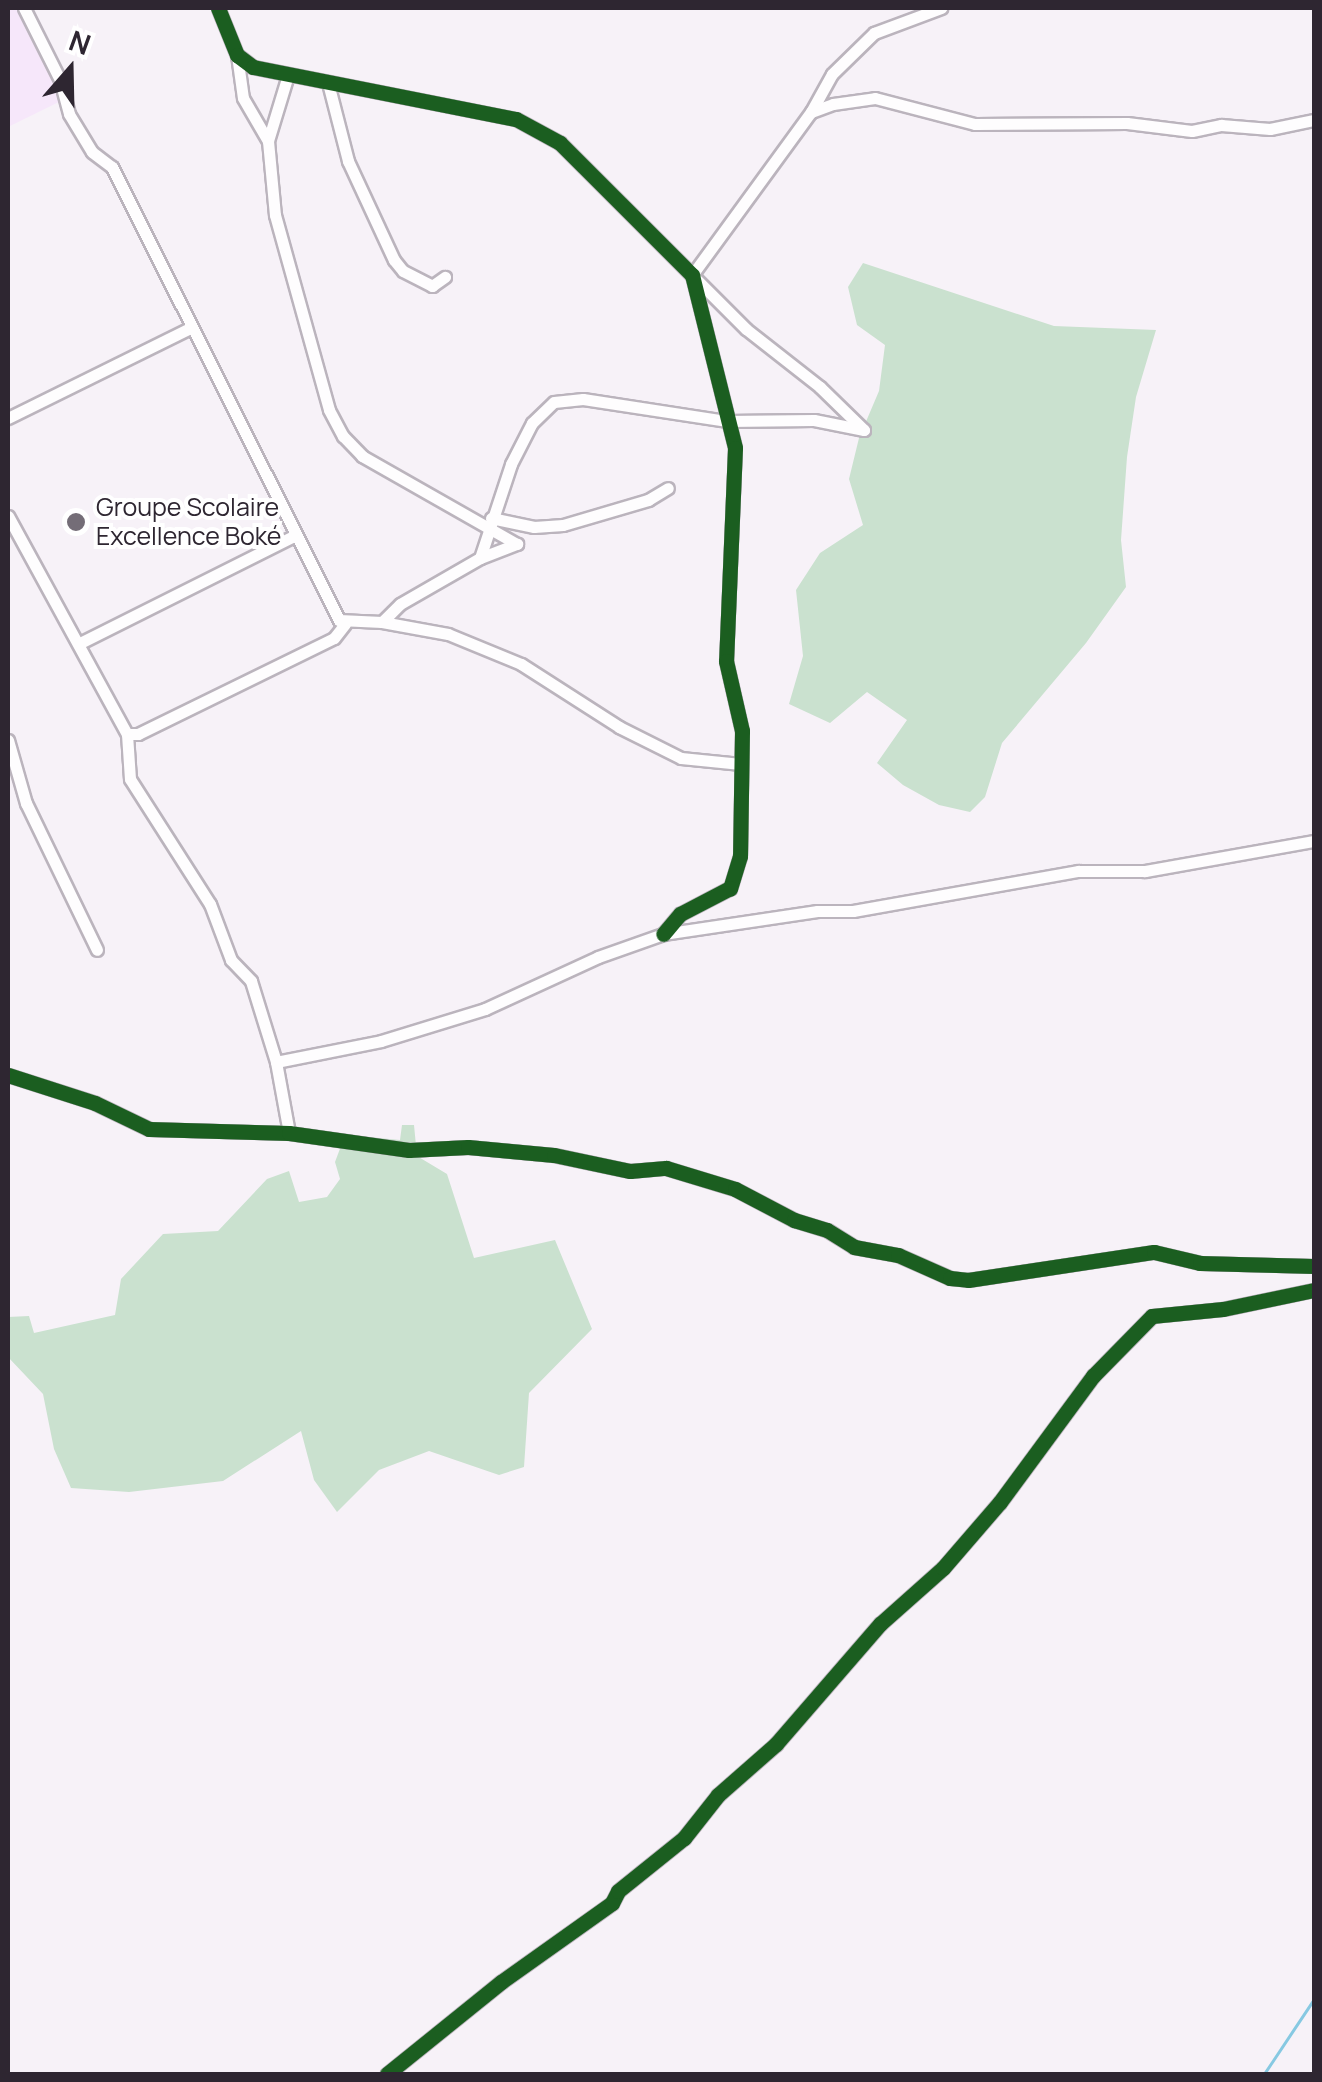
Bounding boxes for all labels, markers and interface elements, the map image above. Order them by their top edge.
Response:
north arrow [20,20,120,120]
text: N [64,21,96,63]
place label: Groupe Scolaire Excellence Boké [96,493,281,552]
marker: Groupe Scolaire Excellence Boké [65,511,87,533]

